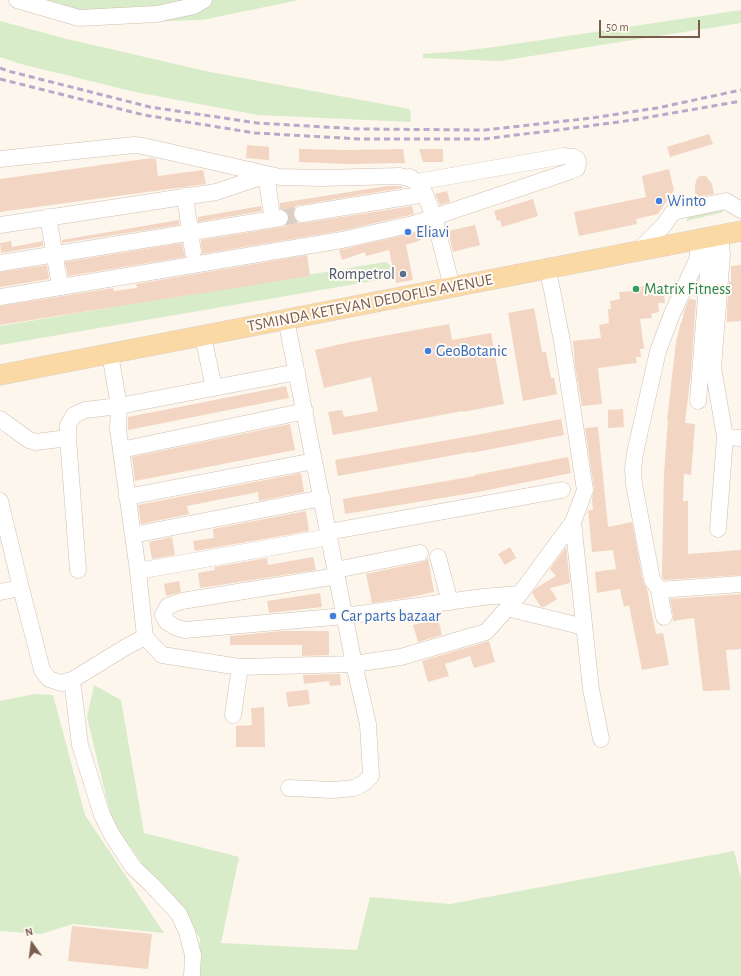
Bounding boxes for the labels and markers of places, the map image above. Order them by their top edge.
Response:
place label: Winto [667,191,706,211]
marker: Winto [654,196,664,206]
place label: Eliavi [416,222,449,242]
marker: Eliavi [403,227,413,237]
place label: Rompetrol [329,264,395,284]
marker: Rompetrol [398,269,408,279]
place label: Matrix Fitness [644,279,731,299]
marker: Matrix Fitness [631,284,641,294]
place label: GeoBotanic [436,341,507,361]
marker: GeoBotanic [423,346,433,356]
place label: Car parts bazaar [341,606,441,626]
marker: Car parts bazaar [328,611,338,621]

